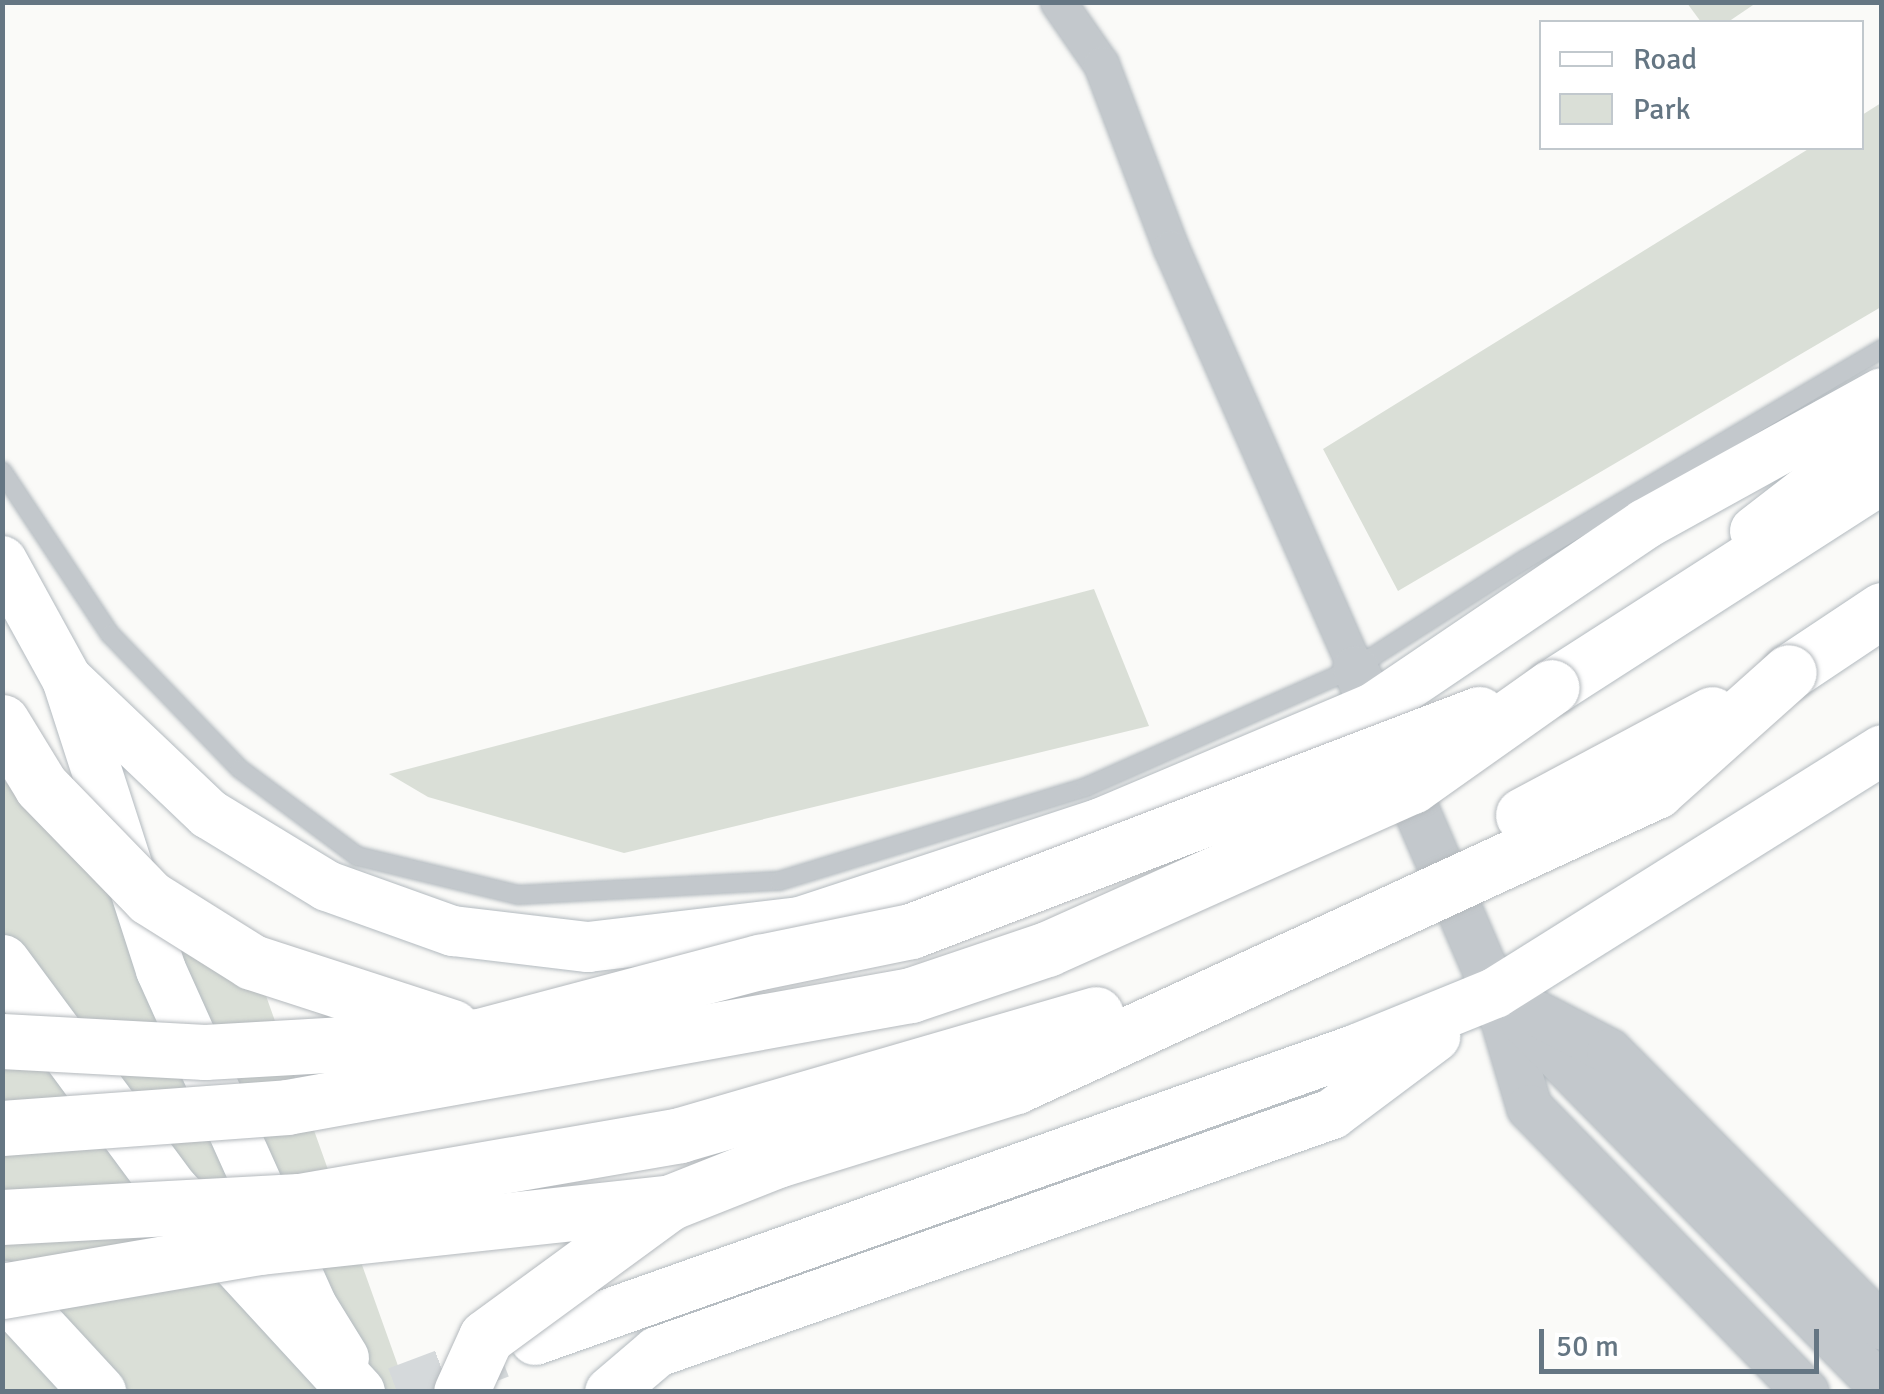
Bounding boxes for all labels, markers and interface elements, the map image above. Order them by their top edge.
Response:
legend [1539,20,1864,150]
text: Road [1633,41,1697,78]
text: Park [1633,91,1691,128]
scale bar [1544,1309,1824,1371]
text: 50 m [1556,1328,1619,1365]

